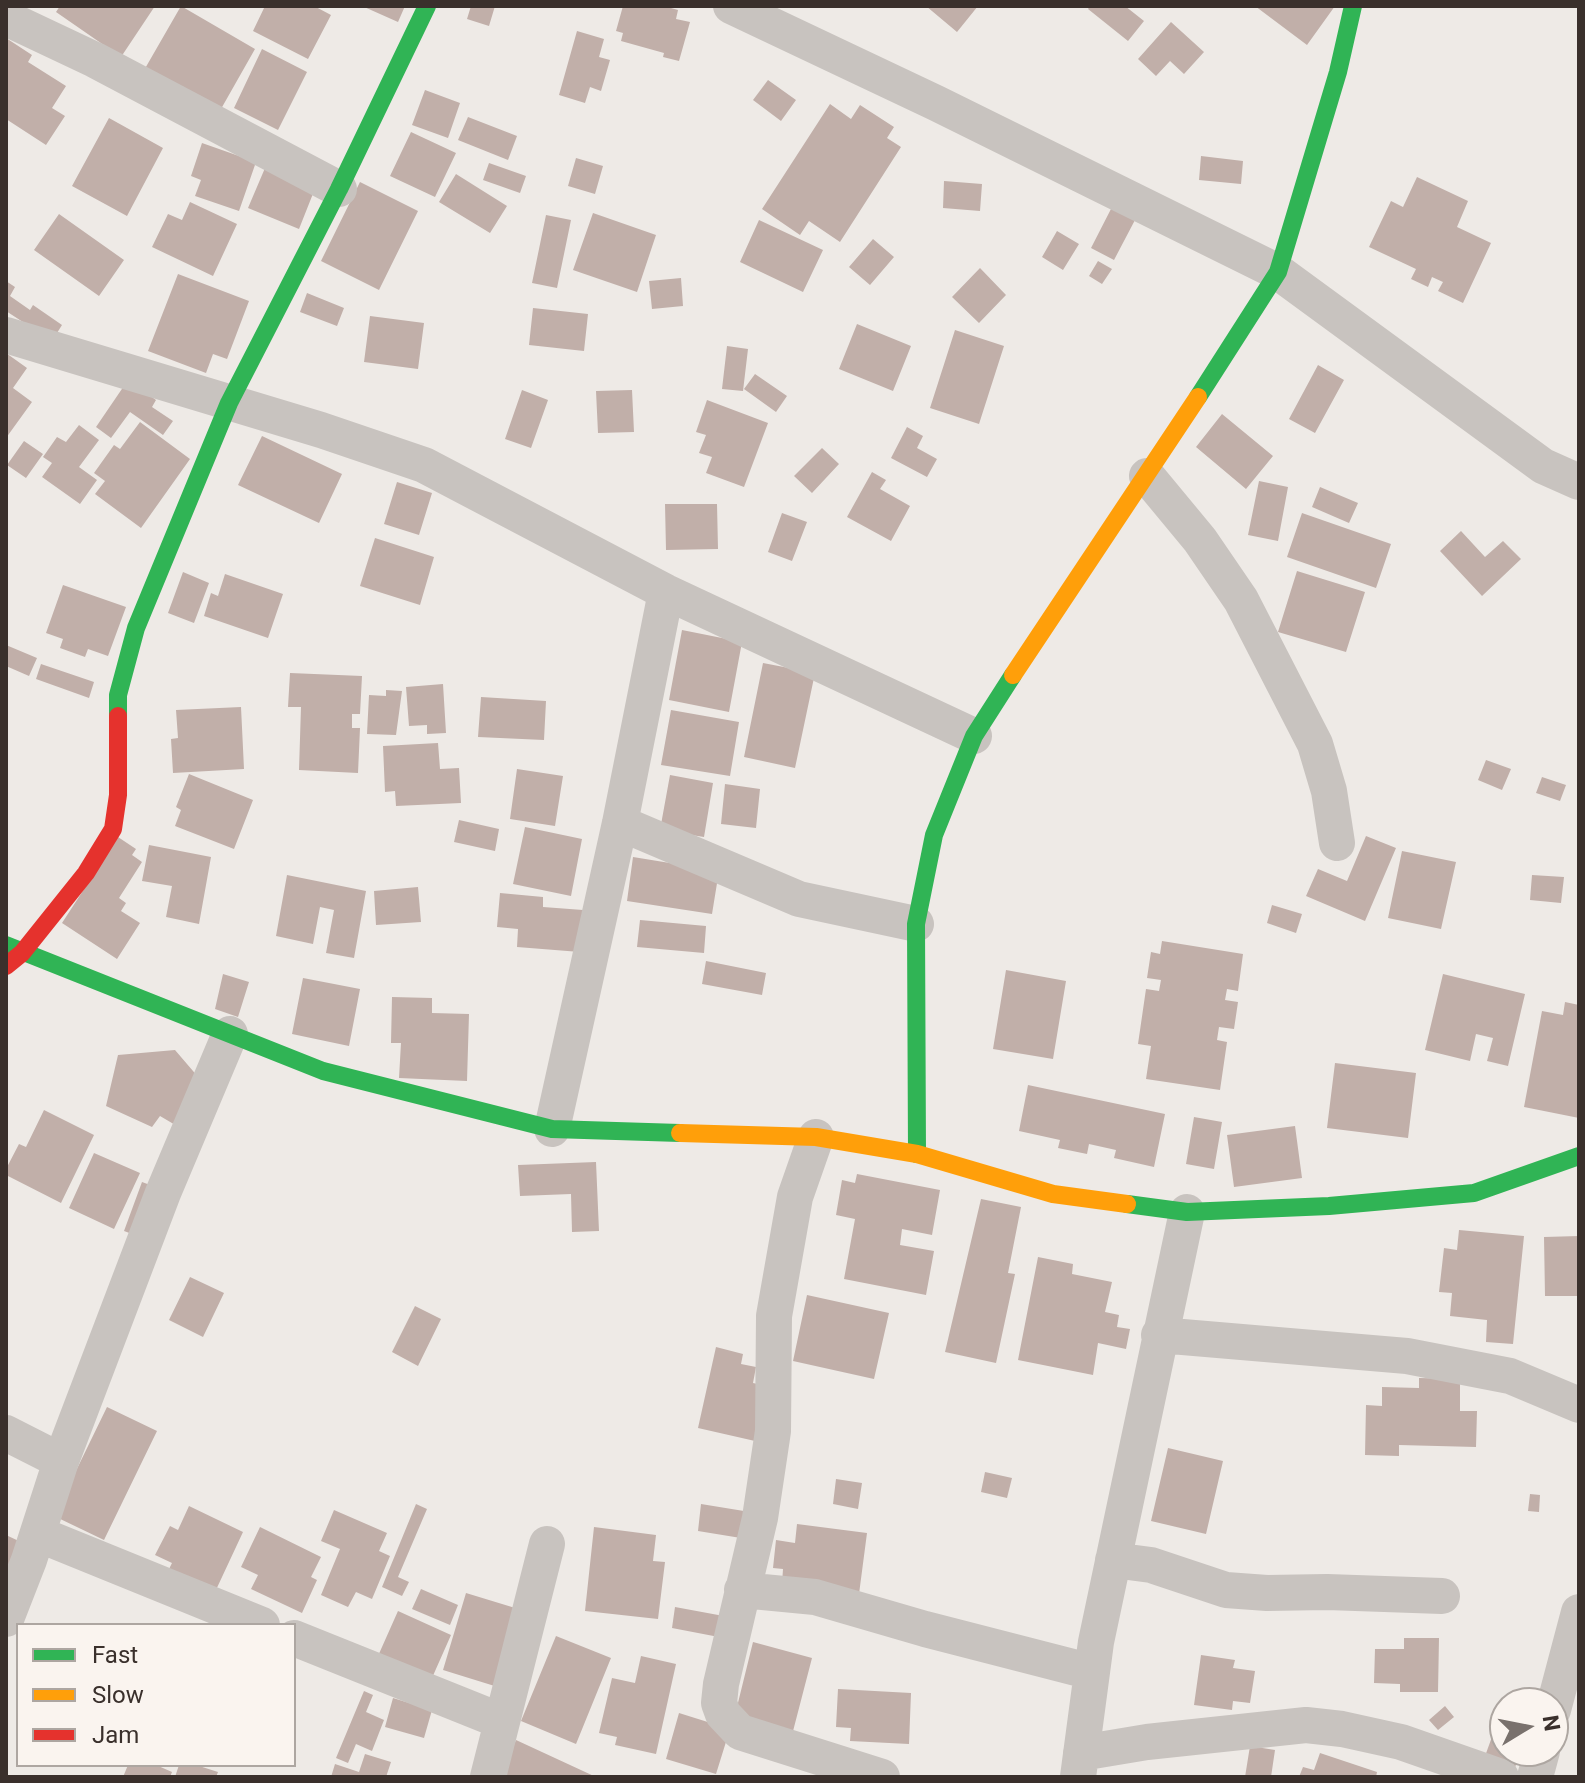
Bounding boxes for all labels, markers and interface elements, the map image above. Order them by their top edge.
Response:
legend [16,1623,296,1767]
text: Fast [92,1641,138,1669]
text: Slow [92,1681,144,1709]
north arrow [1489,1687,1569,1767]
text: N [1537,1713,1565,1733]
text: Jam [92,1721,139,1749]

